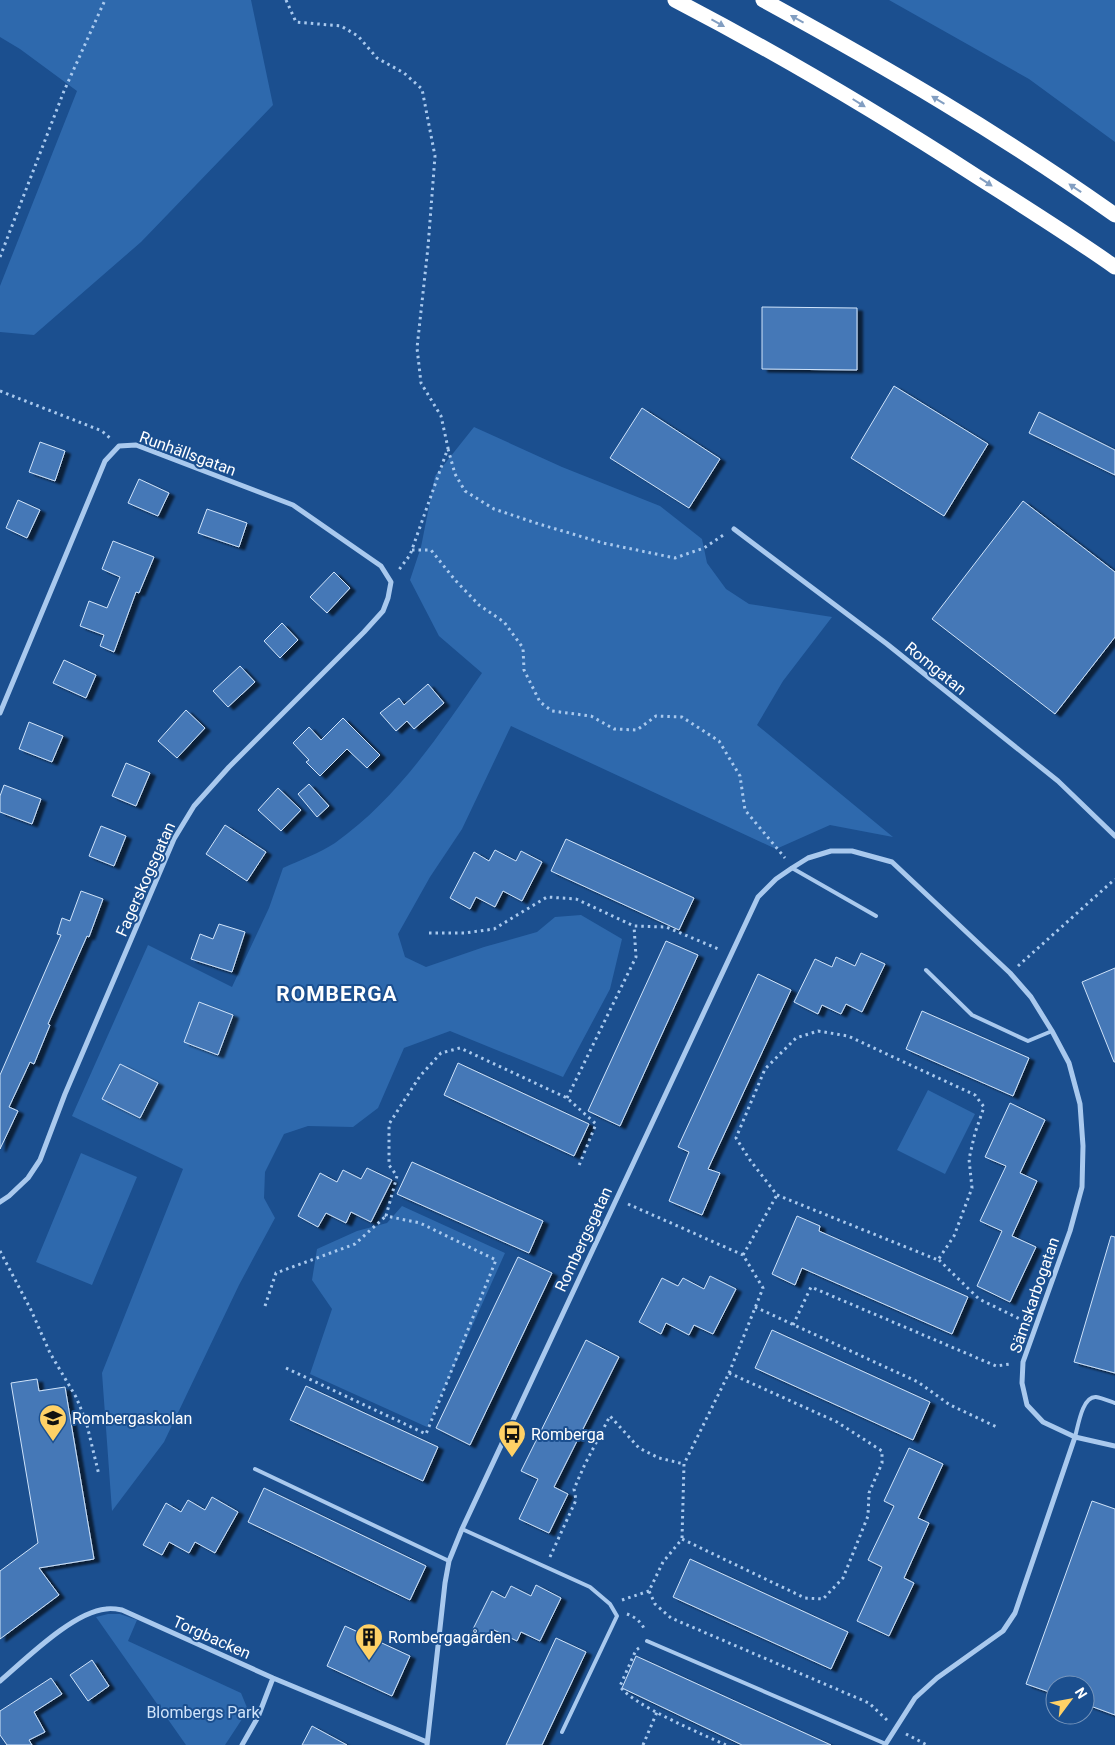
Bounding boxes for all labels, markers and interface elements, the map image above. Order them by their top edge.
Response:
one-way arrow [790,15,805,23]
one-way arrow [711,18,725,27]
one-way arrow [932,95,945,104]
one-way arrow [853,98,866,107]
one-way arrow [979,177,992,187]
one-way arrow [1068,183,1081,193]
street label: Runhällsgatan [137,427,239,480]
street label: Romgatan [901,638,970,699]
street label: Fagerskogsgatan [112,819,179,939]
district label: ROMBERGA [276,982,398,1006]
street label: Rombergsgatan [551,1184,616,1295]
street label: Sämskarbogatan [1006,1235,1063,1356]
school or university icon: Rombergaskolan [38,1403,68,1442]
place label: Rombergaskolan [72,1409,192,1428]
bus stop icon: Romberga [497,1419,527,1458]
place label: Romberga [531,1425,604,1444]
street label: Torgbacken [170,1612,254,1663]
building icon: Rombergagården [354,1622,384,1661]
place label: Rombergagården [388,1628,511,1647]
north arrow [1045,1675,1095,1725]
text: N [1072,1685,1090,1702]
park label: Blombergs Park [146,1703,260,1722]

